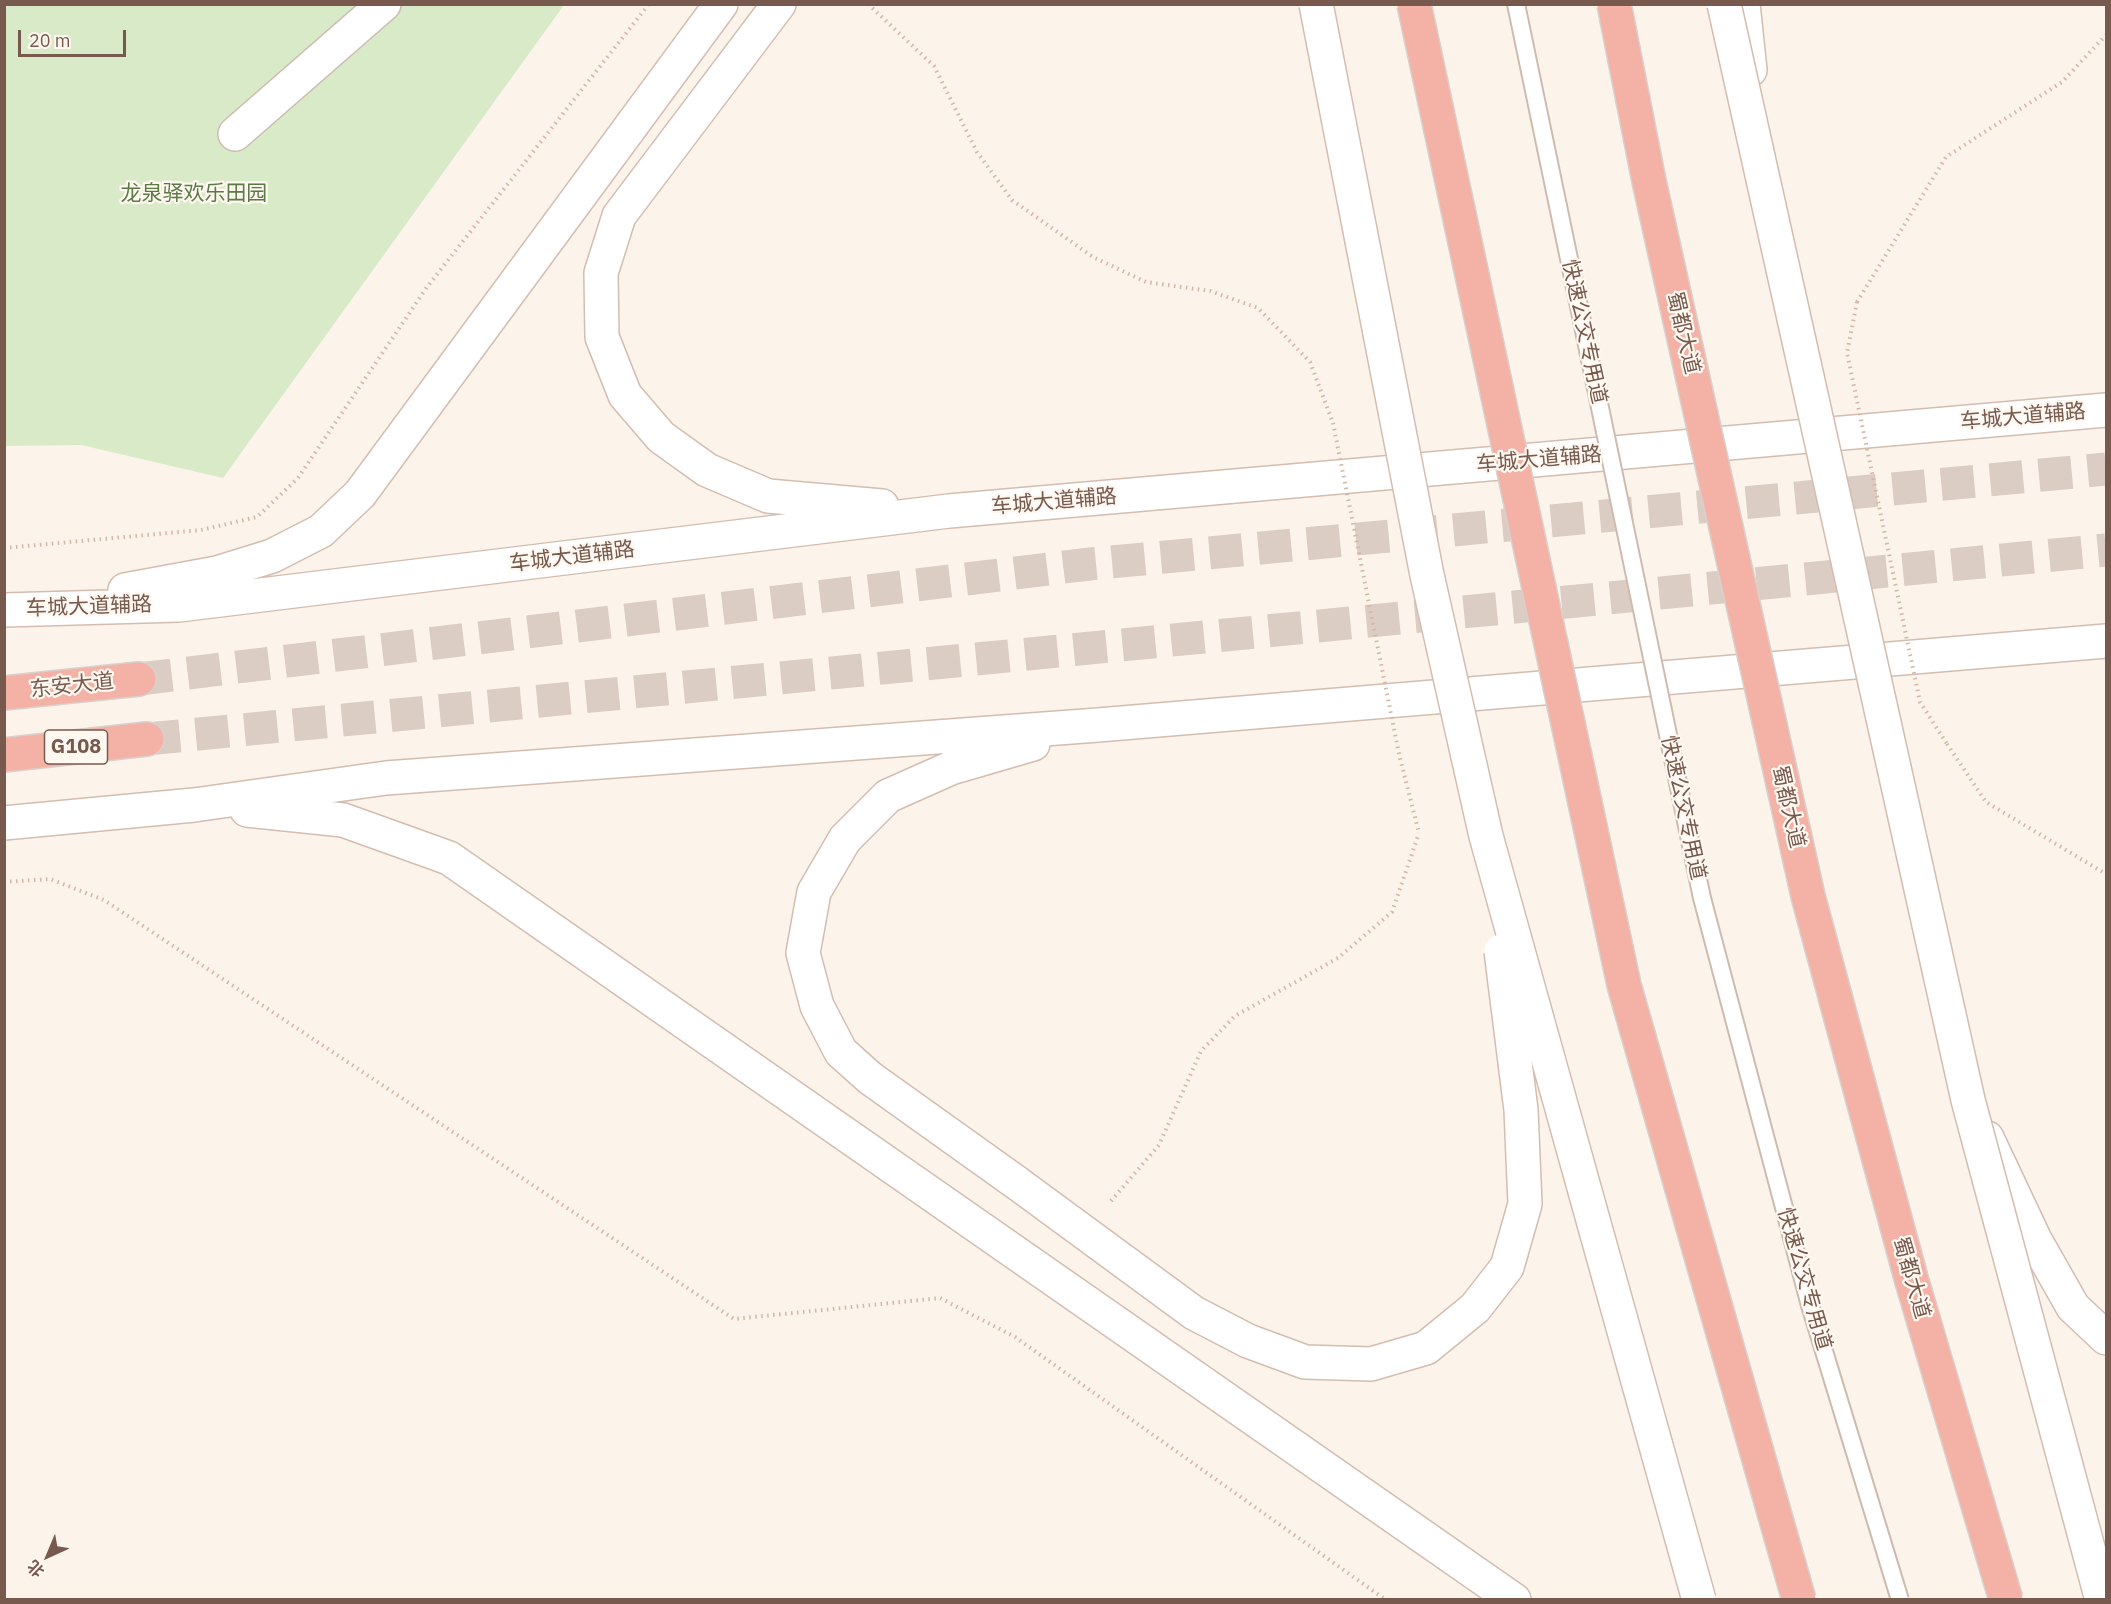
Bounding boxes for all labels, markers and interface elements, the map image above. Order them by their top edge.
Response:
scale bar [21,18,129,56]
text: 20 m [29,29,71,52]
park label: 龙泉驿欢乐田园 [121,181,267,207]
street label: 快速公交专用道 [1556,257,1612,407]
street label: 蜀都大道 [1661,289,1705,377]
street label: 车城大道辅路 [1959,399,2087,435]
street label: 车城大道辅路 [1475,442,1603,478]
street label: 车城大道辅路 [990,484,1118,520]
street label: 车城大道辅路 [508,537,636,577]
street label: 车城大道辅路 [26,592,152,622]
street label: 东安大道 [29,669,115,703]
road number: G108 [44,730,107,764]
street label: 快速公交专用道 [1655,733,1711,883]
street label: 蜀都大道 [1766,763,1810,851]
street label: 快速公交专用道 [1772,1205,1836,1353]
street label: 蜀都大道 [1887,1234,1935,1322]
north arrow [18,1526,78,1586]
text: 北 [23,1556,48,1582]

